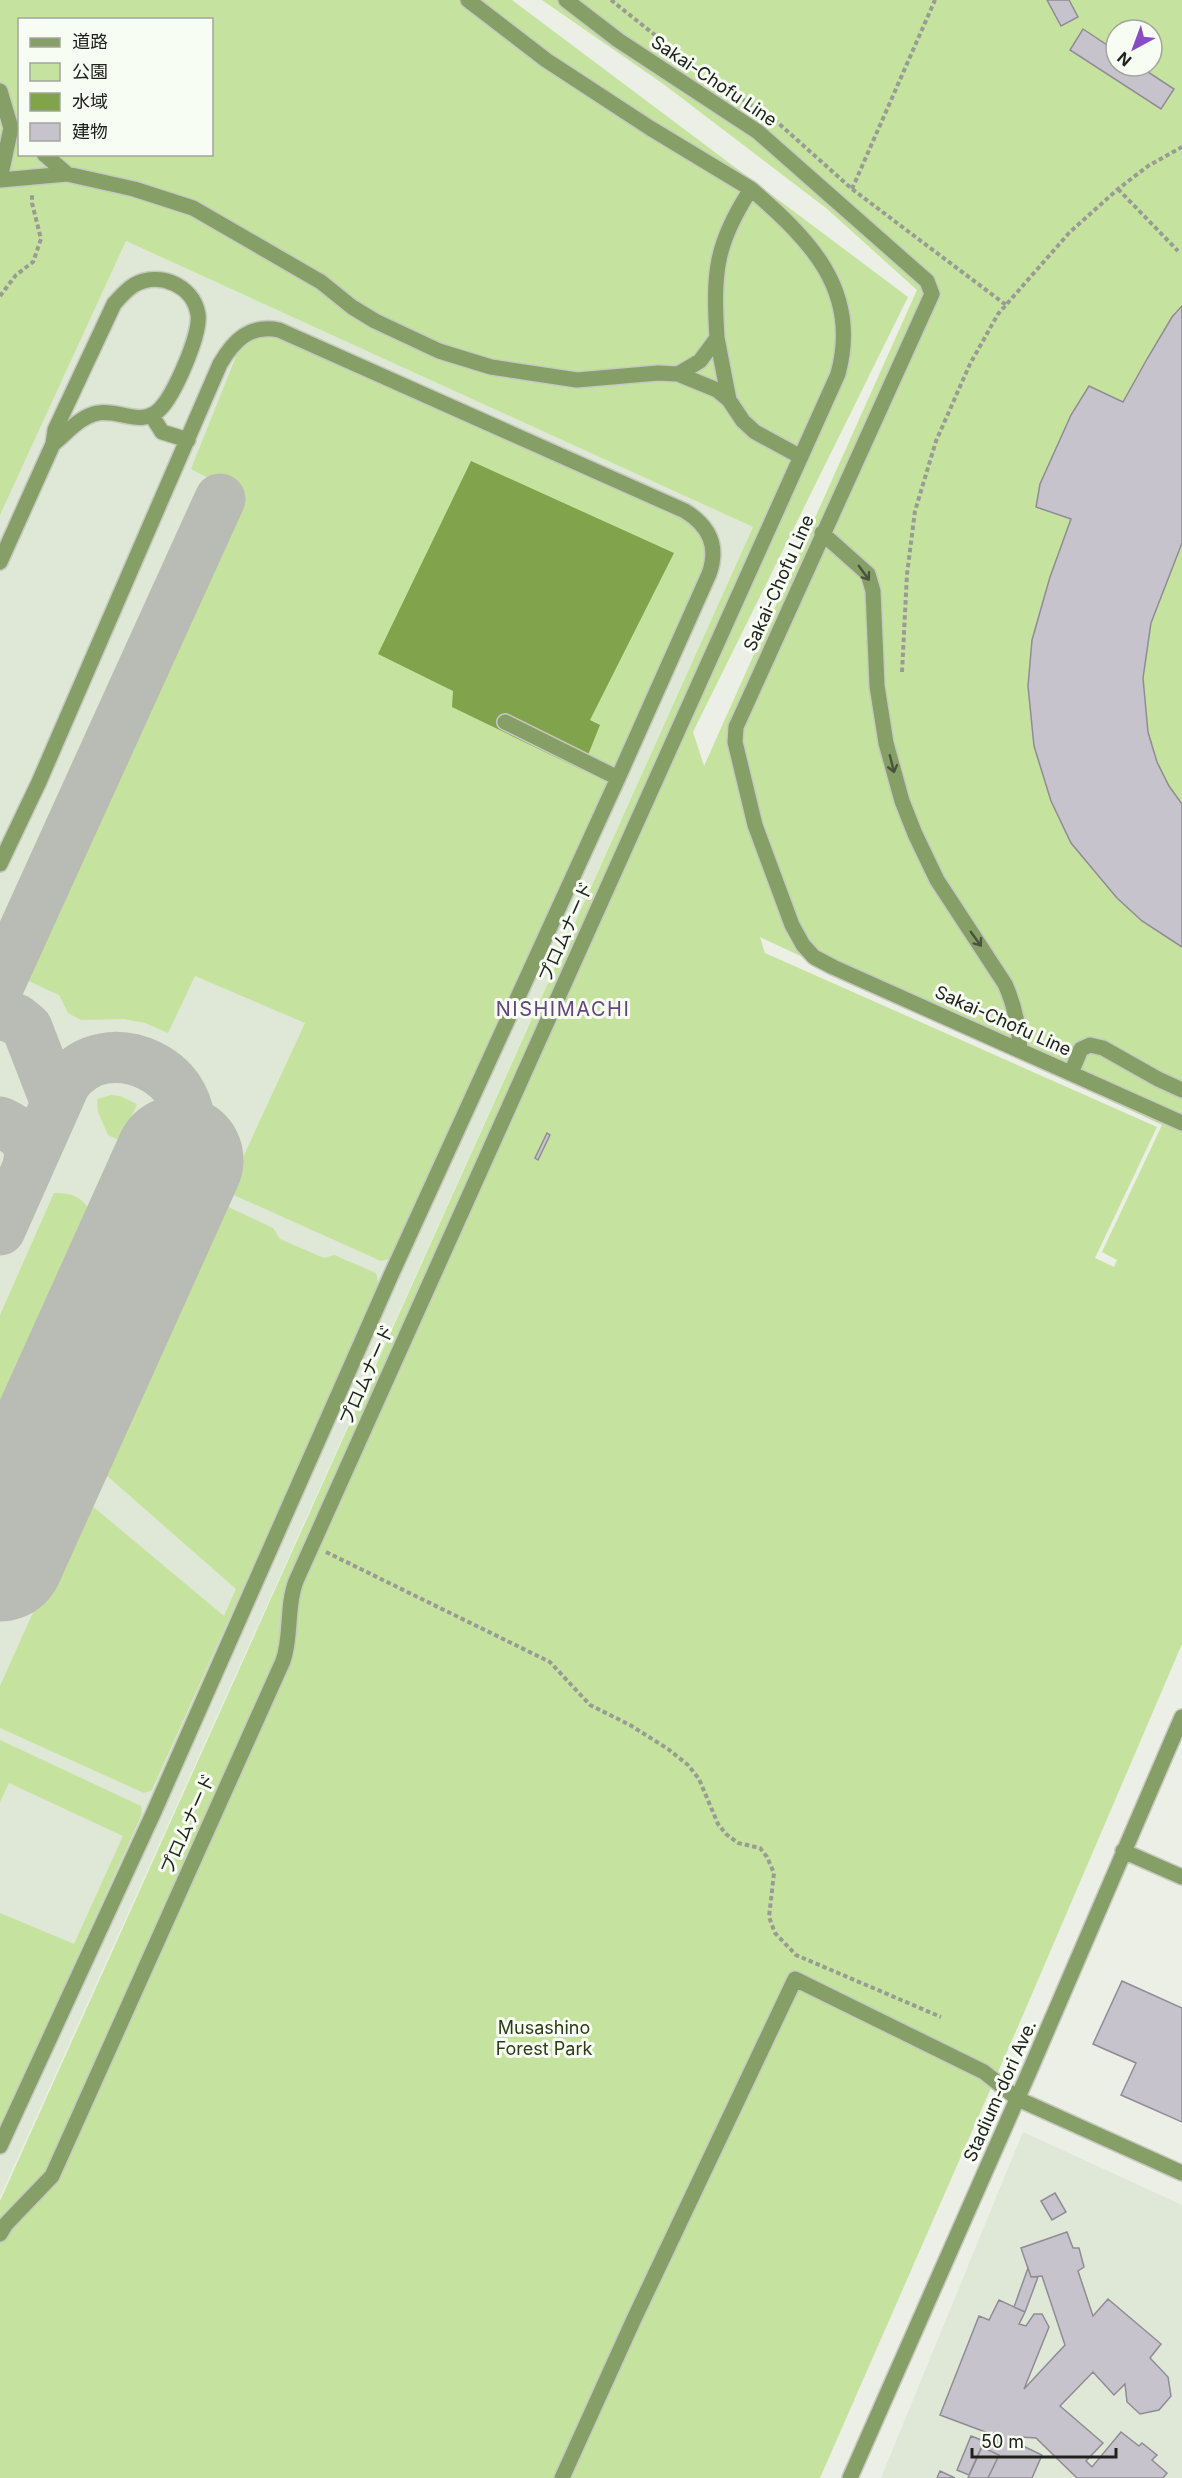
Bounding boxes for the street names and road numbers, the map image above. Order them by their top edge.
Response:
street label: Sakai-Chofu Line [648,31,781,130]
street label: Sakai-Chofu Line [739,511,818,654]
street label: プロムナード [534,878,597,985]
street label: Sakai-Chofu Line [932,981,1075,1060]
street label: プロムナード [335,1321,398,1428]
street label: プロムナード [156,1770,219,1877]
street label: Stadium-dori Ave. [959,2017,1040,2165]

